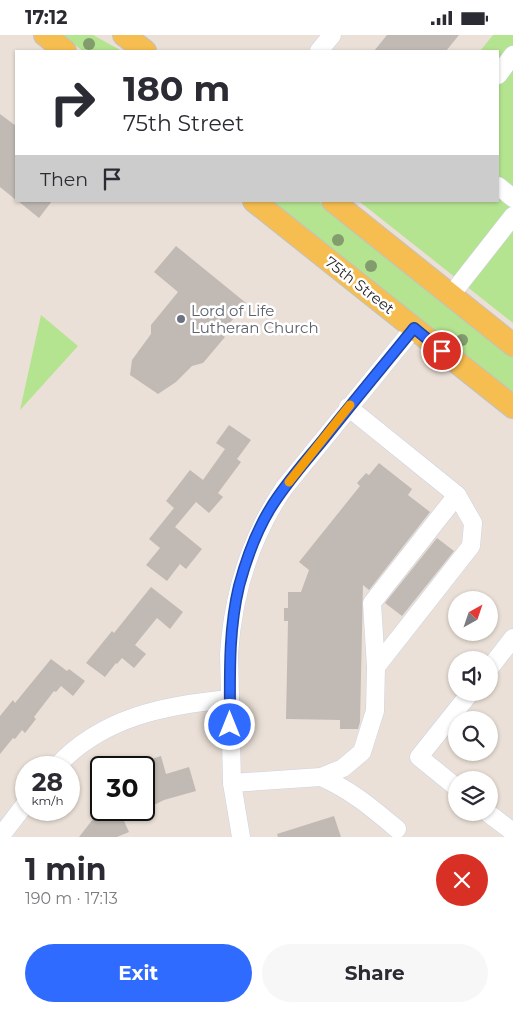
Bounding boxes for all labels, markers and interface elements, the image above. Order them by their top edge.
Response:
text: 17:12 [25,6,67,29]
text: 180 m [123,67,230,110]
icon: right [40,70,105,135]
text: 75th Street [123,110,244,137]
icon: arrive [98,165,126,193]
text: Then [40,168,88,191]
street label: 75th Street [322,252,398,318]
place label: Lord of Life Lutheran Church [191,301,319,337]
marker: Lord of Life Lutheran Church [175,313,187,325]
pin [421,330,463,372]
icon: arrive [428,337,456,365]
north arrow [448,591,498,641]
map controls [448,591,498,821]
button: sound [448,651,498,701]
position arrow [203,698,255,750]
button: search [448,711,498,761]
speed limit sign: 30 [90,756,155,821]
text: 28 [32,767,63,797]
button: layers [448,771,498,821]
text: km/h [31,793,64,808]
text: 1 min [25,851,106,888]
button: close [436,854,488,906]
text: 190 m · 17:13 [25,889,118,908]
button: Exit [25,944,252,1002]
button: Share [262,944,488,1002]

